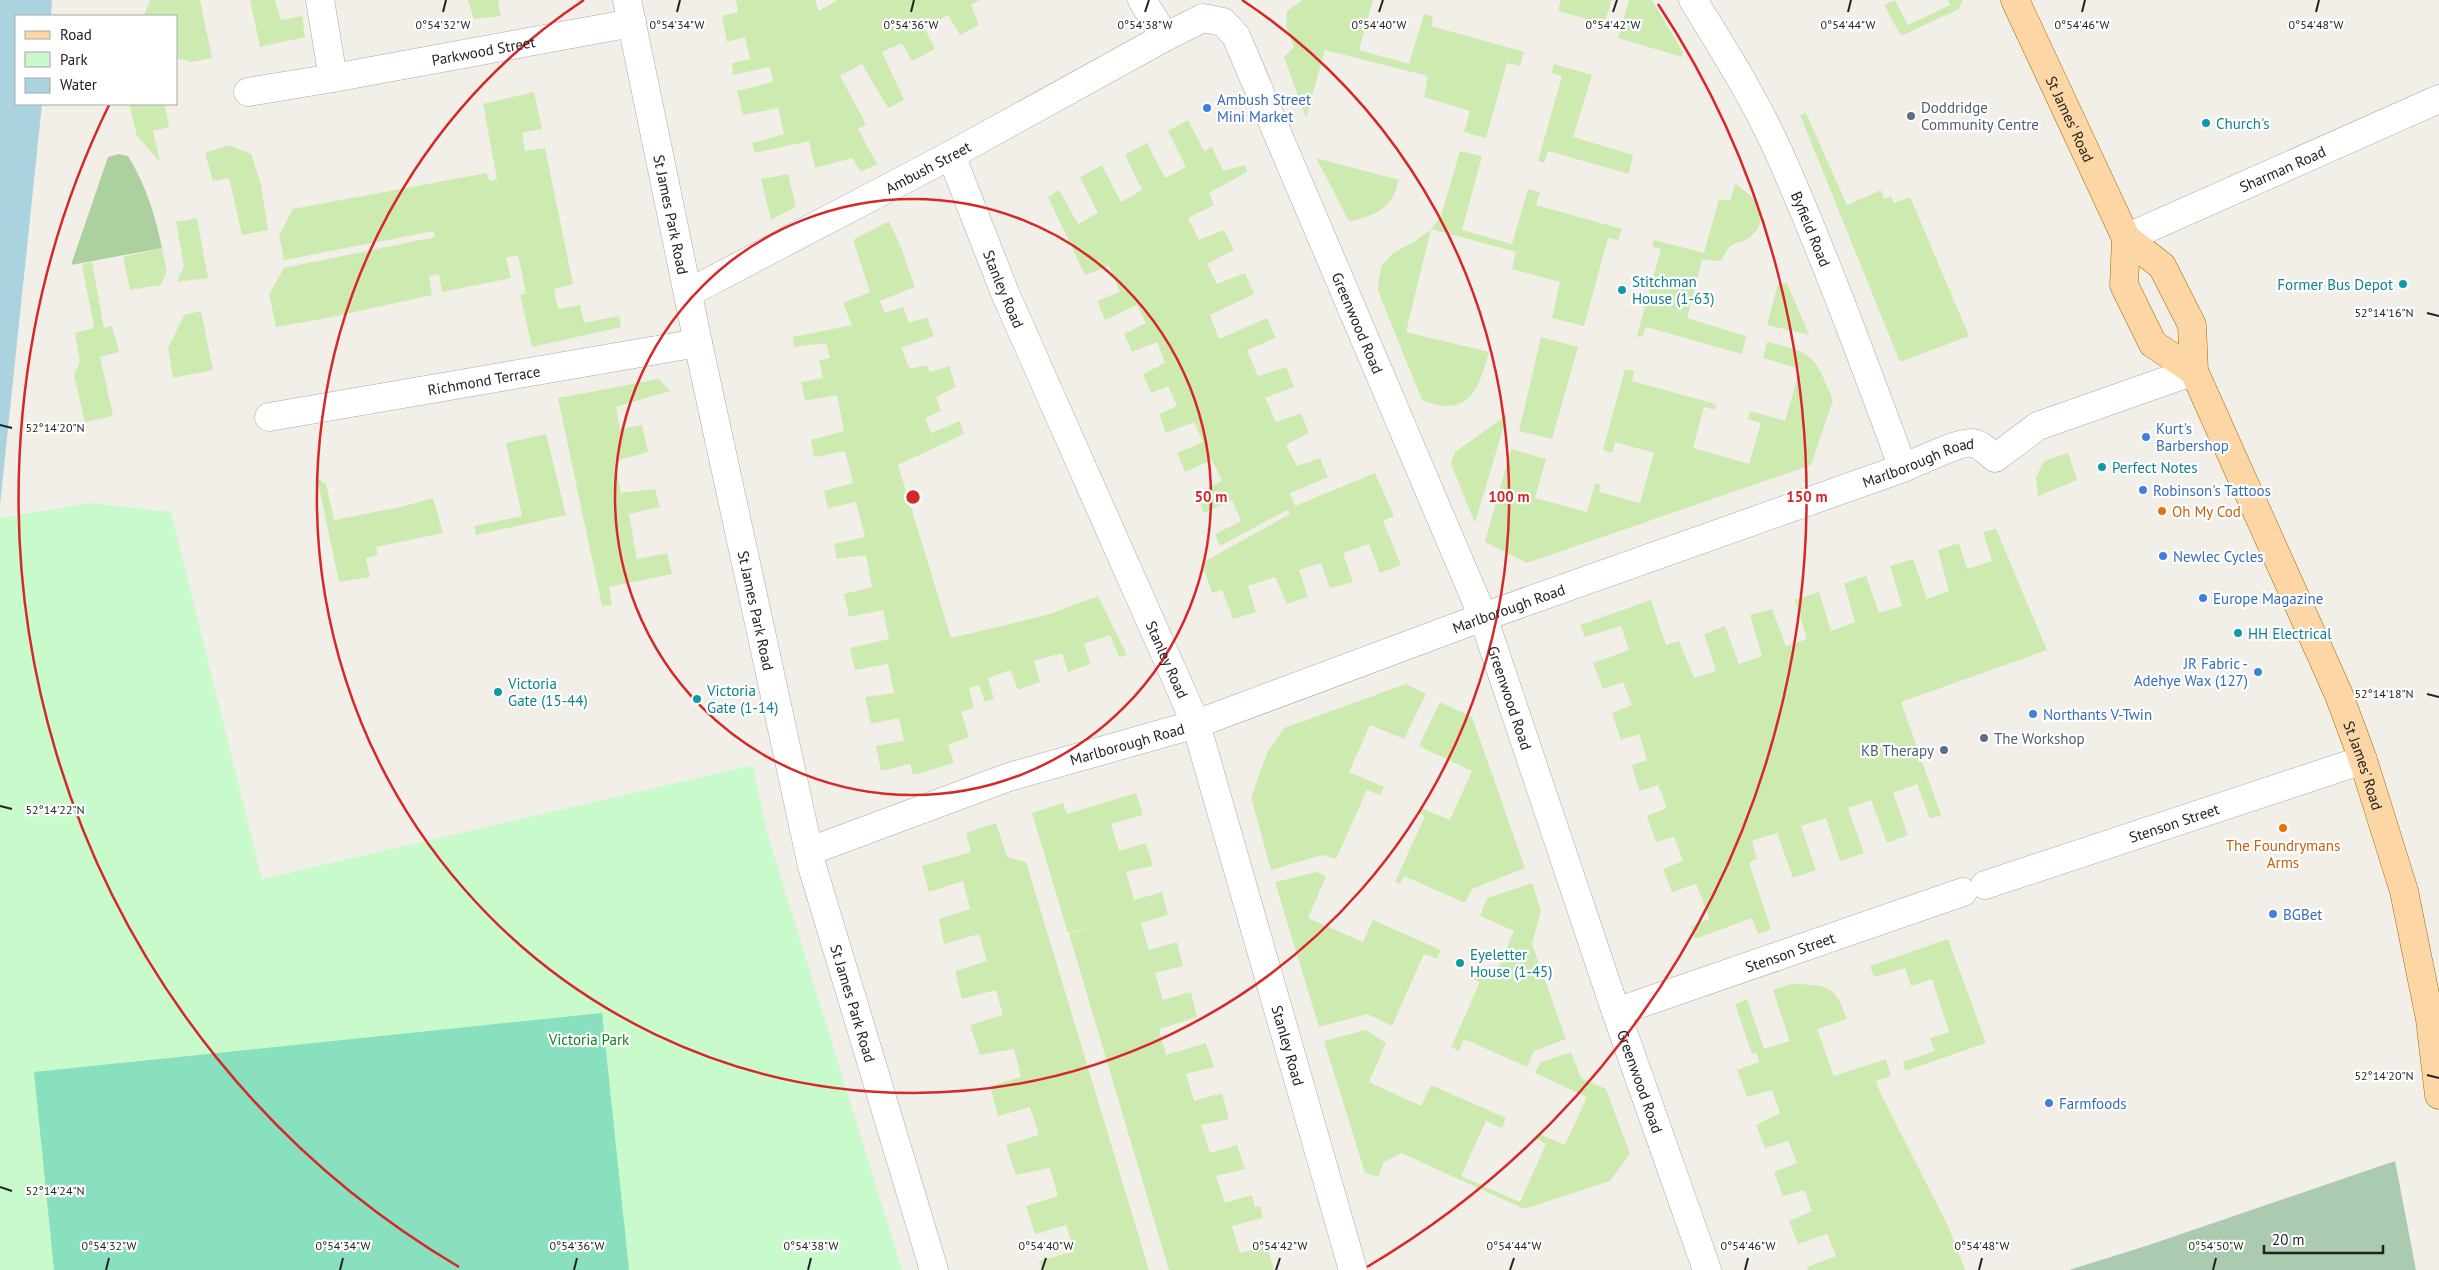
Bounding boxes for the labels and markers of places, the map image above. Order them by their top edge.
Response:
place label: Ambush Street Mini Market [1217,90,1311,126]
place label: Doddridge Community Centre [1921,98,2039,134]
marker: Ambush Street Mini Market [1201,102,1213,114]
marker: Doddridge Community Centre [1905,110,1917,122]
place label: Church's [2216,114,2270,133]
marker: Church's [2200,117,2212,129]
place label: Stitchman House (1-63) [1632,272,1714,308]
place label: Former Bus Depot [2277,275,2393,294]
marker: Former Bus Depot [2397,278,2409,290]
marker: Stitchman House (1-63) [1616,284,1628,296]
place label: Kurt's Barbershop [2156,419,2229,455]
marker: Kurt's Barbershop [2140,431,2152,443]
place label: Perfect Notes [2112,458,2198,477]
marker: Perfect Notes [2096,461,2108,473]
place label: Robinson's Tattoos [2153,481,2271,500]
marker: Robinson's Tattoos [2137,484,2149,496]
centre of rings [904,488,922,506]
place label: Oh My Cod [2172,502,2241,521]
marker: Oh My Cod [2156,505,2168,517]
place label: Newlec Cycles [2173,547,2264,566]
marker: Newlec Cycles [2157,550,2169,562]
place label: Europe Magazine [2213,589,2323,608]
marker: Europe Magazine [2197,592,2209,604]
place label: HH Electrical [2248,624,2332,643]
marker: HH Electrical [2232,627,2244,639]
place label: JR Fabric - Adehye Wax (127) [2134,654,2248,690]
marker: JR Fabric - Adehye Wax (127) [2252,666,2264,678]
place label: Victoria Gate (15-44) [507,674,588,710]
place label: Victoria Gate (1-14) [706,681,779,717]
marker: Victoria Gate (15-44) [492,686,504,698]
marker: Victoria Gate (1-14) [691,693,703,705]
place label: Northants V-Twin [2043,705,2152,724]
marker: Northants V-Twin [2027,708,2039,720]
place label: The Workshop [1994,729,2085,748]
marker: The Workshop [1978,732,1990,744]
place label: KB Therapy [1861,741,1934,760]
marker: KB Therapy [1938,744,1950,756]
marker: The Foundrymans Arms [2277,822,2289,834]
place label: The Foundrymans Arms [2226,836,2340,872]
place label: BGBet [2283,905,2322,924]
marker: BGBet [2267,908,2279,920]
place label: Eyeletter House (1-45) [1470,945,1552,981]
marker: Eyeletter House (1-45) [1454,957,1466,969]
place label: Farmfoods [2059,1094,2127,1113]
marker: Farmfoods [2043,1097,2055,1109]

